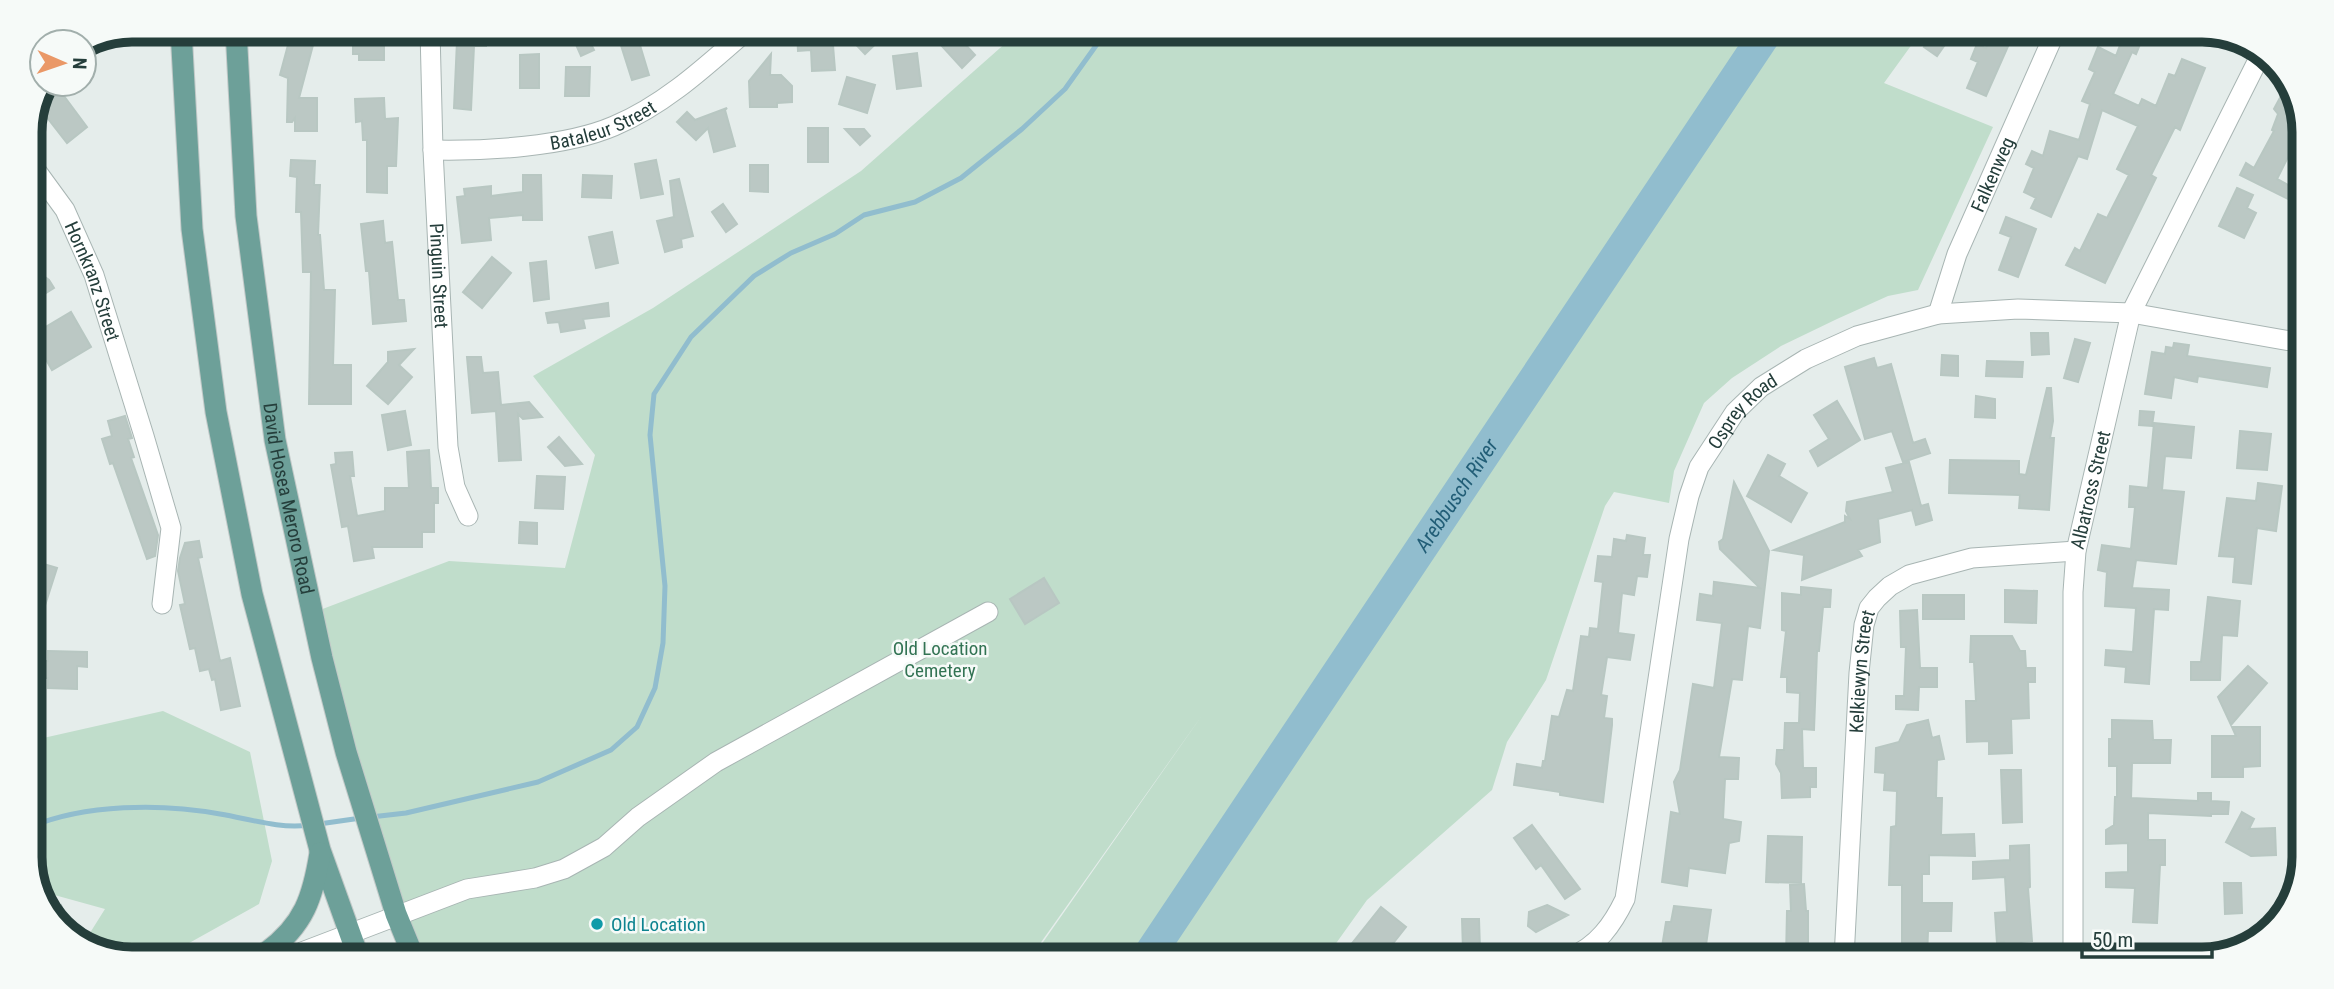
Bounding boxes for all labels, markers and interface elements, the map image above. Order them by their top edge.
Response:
north arrow [28,28,98,98]
text: N [68,57,91,70]
street label: Bataleur Street [548,96,660,155]
street label: Falkenweg [1966,134,2019,216]
street label: Hornkranz Street [60,218,125,344]
street label: Pinguin Street [425,223,453,329]
street label: Osprey Road [1703,369,1781,454]
street label: David Hosea Meroro Road [258,401,319,596]
street label: Albatross Street [2066,428,2115,551]
water label: Arebbusch River [1410,434,1503,557]
street label: Kelkiewyn Street [1845,607,1880,734]
park label: Old Location Cemetery [893,637,987,682]
place label: Old Location [611,913,706,936]
marker: Old Location [589,916,605,932]
scale bar [2082,916,2212,960]
text: 50 m [2092,928,2133,952]

